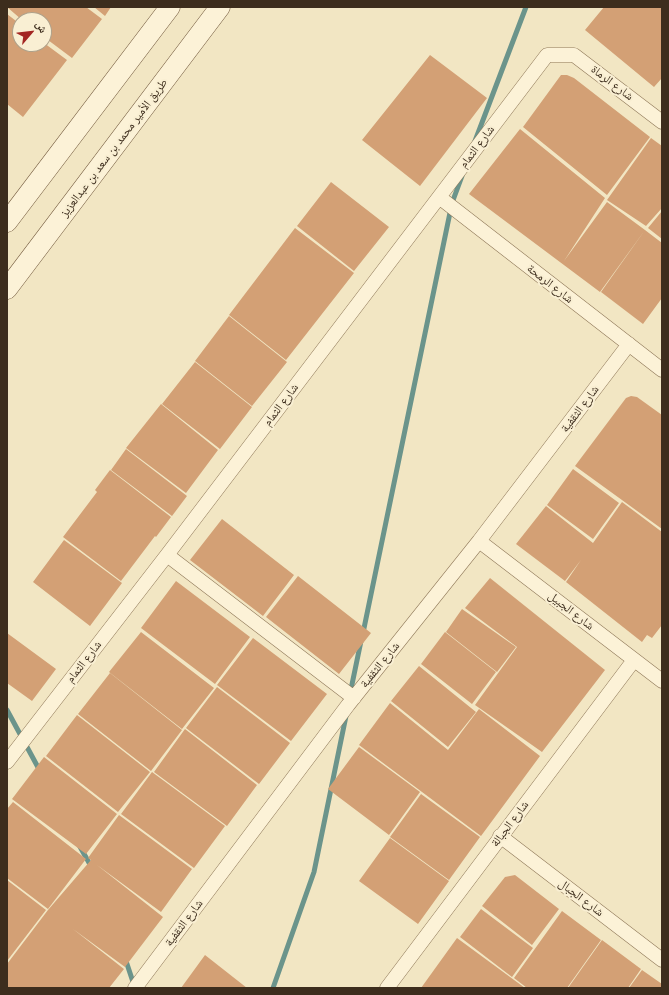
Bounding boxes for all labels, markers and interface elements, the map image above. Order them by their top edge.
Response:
north arrow [12,12,52,52]
text: ش [33,18,52,35]
street label: شارع الرماة [588,62,636,104]
street label: طريق الأمير محمد بن سعد بن عبدالعزيز [57,76,171,220]
street label: شارع الثمام [456,123,498,171]
street label: شارع الرمحة [524,261,576,307]
street label: شارع الثمام [260,381,302,429]
street label: شارع الثقفية [558,383,602,435]
street label: شارع الجبيل [545,589,597,633]
street label: شارع الثمام [63,638,105,686]
street label: شارع الثقفية [357,639,403,691]
street label: شارع الجبالة [488,798,532,850]
street label: شارع الجبال [556,876,606,920]
street label: شارع الثقفية [162,897,206,949]

